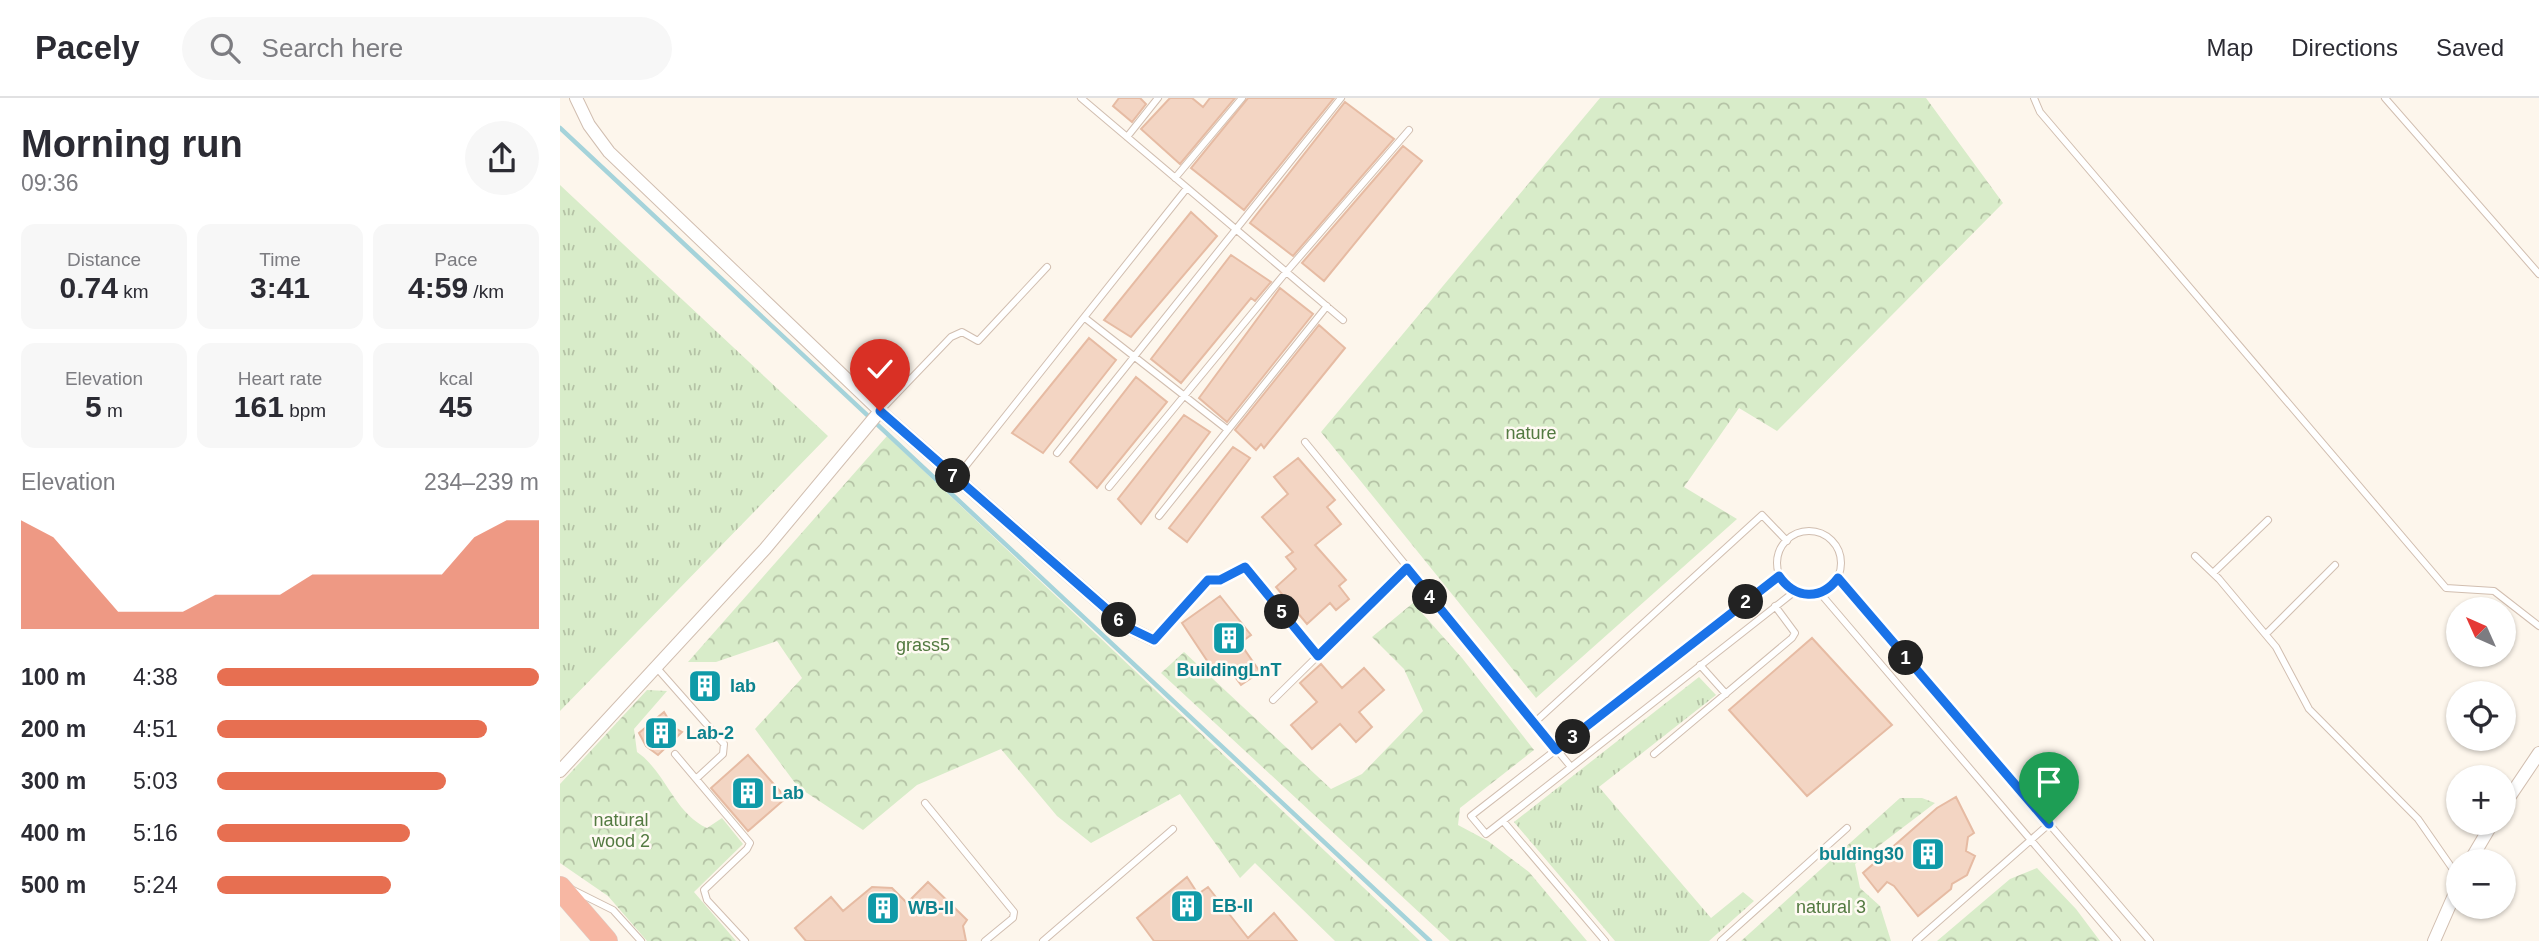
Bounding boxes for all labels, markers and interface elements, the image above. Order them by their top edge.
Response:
search box [182,17,672,80]
text: Pacely [35,29,140,66]
icon: search [206,29,244,67]
text: Search here [262,33,403,63]
text: Map [2207,34,2253,61]
text: Directions [2291,34,2398,61]
text: Saved [2436,34,2504,61]
button: share [465,121,539,195]
text: Morning run [21,123,243,165]
text: 09:36 [21,170,79,196]
text: Distance [67,249,141,270]
text: Time [259,249,301,270]
text: Pace [434,249,478,270]
text: 0.74 [60,271,118,304]
text: 3:41 [250,271,310,304]
text: 4:59 [408,271,468,304]
text: km [118,281,149,302]
text: /km [468,281,504,302]
pin [850,339,910,411]
icon: check [861,350,899,388]
text: Elevation [65,368,143,389]
text: Heart rate [238,368,322,389]
text: kcal [439,368,473,389]
text: 5 [85,390,102,423]
text: 161 [234,390,284,423]
text: 45 [439,390,473,423]
text: m [102,400,123,421]
text: bpm [284,400,326,421]
park label: nature [1505,423,1557,443]
pin: 7 [936,458,970,494]
text: 7 [947,465,958,486]
text: Elevation [21,469,116,495]
text: 234–239 m [424,469,539,495]
pin: 4 [1412,580,1448,614]
pin: 2 [1728,584,1764,620]
text: 4 [1424,586,1435,607]
text: 2 [1740,591,1751,612]
pin: 5 [1264,594,1300,630]
north arrow [2446,597,2516,667]
map controls [2446,597,2516,919]
text: 5 [1276,601,1287,622]
pin: 6 [1102,602,1136,638]
text: 6 [1113,609,1124,630]
building icon: BuildingLnT [1210,619,1248,657]
park label: grass5 [896,635,950,655]
pin: 1 [1888,640,1924,676]
text: 1 [1900,647,1911,668]
place label: BuildingLnT [1177,660,1281,680]
text: 100 m [21,664,86,690]
text: 4:38 [133,664,178,690]
building icon: lab [686,667,724,705]
place label: lab [730,676,756,696]
button: locate [2446,681,2516,751]
building icon: Lab-2 [642,714,680,752]
text: 200 m [21,716,86,742]
text: 4:51 [133,716,178,742]
pin: 3 [1556,720,1590,754]
place label: Lab-2 [686,723,734,743]
text: 3 [1567,726,1578,747]
pin [2019,752,2079,824]
icon: arrive [2030,763,2068,801]
button: + [2446,765,2516,835]
text: 300 m [21,768,86,794]
text: 5:03 [133,768,178,794]
building icon: Lab [729,774,767,812]
place label: Lab [772,783,804,803]
park label: natural wood 2 [591,810,650,851]
text: 400 m [21,820,86,846]
text: 5:16 [133,820,178,846]
building icon: bulding30 [1909,835,1947,873]
place label: bulding30 [1819,844,1904,864]
button: − [2446,849,2516,919]
text: 500 m [21,872,86,898]
text: 5:24 [133,872,178,898]
building icon: EB-II [1168,887,1206,925]
building icon: WB-II [864,889,902,927]
place label: EB-II [1212,896,1253,916]
park label: natural 3 [1796,897,1866,917]
place label: WB-II [908,898,954,918]

